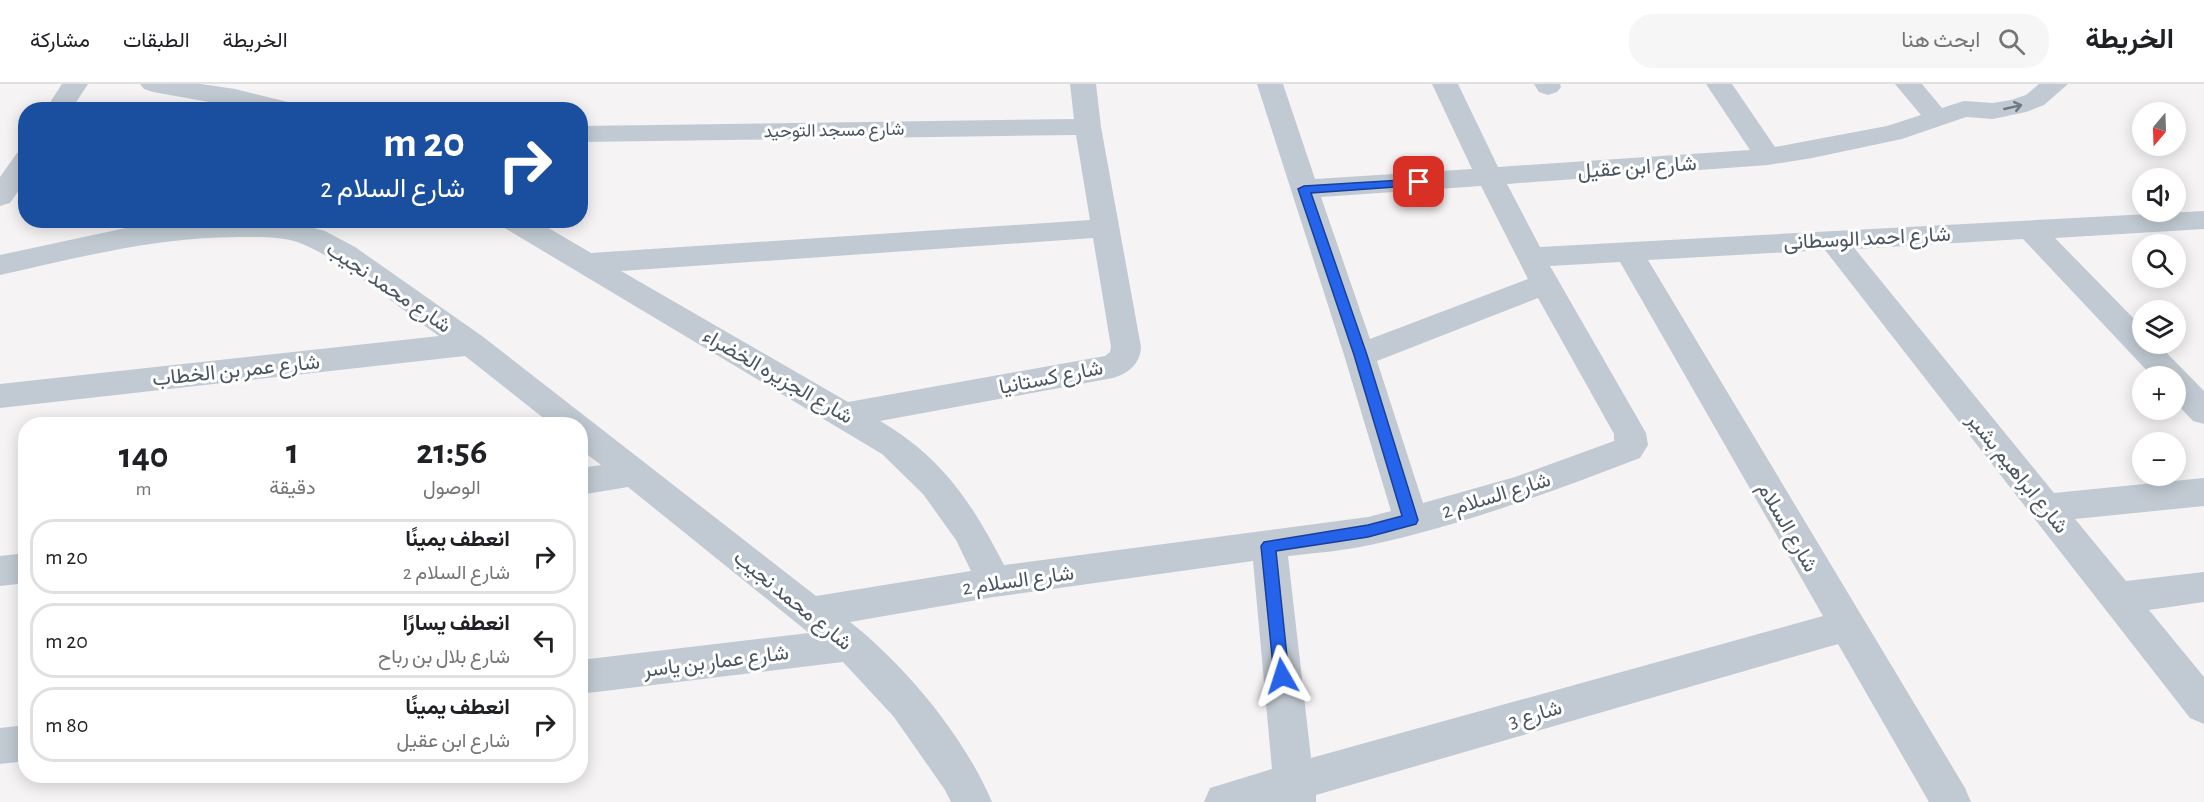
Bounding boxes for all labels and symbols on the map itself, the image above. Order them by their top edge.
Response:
one-way arrow [2002,101,2022,112]
north arrow [2132,102,2186,156]
street label: شارع مسجد التوحيد [763,121,905,143]
street label: شارع ابن عقيل [1577,153,1697,185]
pin [1393,156,1444,207]
street label: شارع احمد الوسطانى [1783,224,1951,256]
street label: شارع محمد نجيب [321,238,455,339]
street label: شارع الجزيره الخضراء [698,325,856,430]
street label: شارع عمر بن الخطاب [151,351,321,393]
street label: شارع كستانيا [997,357,1105,401]
street label: شارع ابراهيم بشير [1960,409,2072,539]
street label: شارع السلام 2 [1439,469,1554,525]
street label: شارع السلام [1751,479,1822,577]
street label: شارع محمد نجيب [728,546,856,657]
street label: شارع السلام 2 [961,562,1076,602]
street label: شارع عمار بن ياسر [641,642,790,684]
position arrow [1250,644,1314,708]
street label: شارع 3 [1506,697,1565,735]

